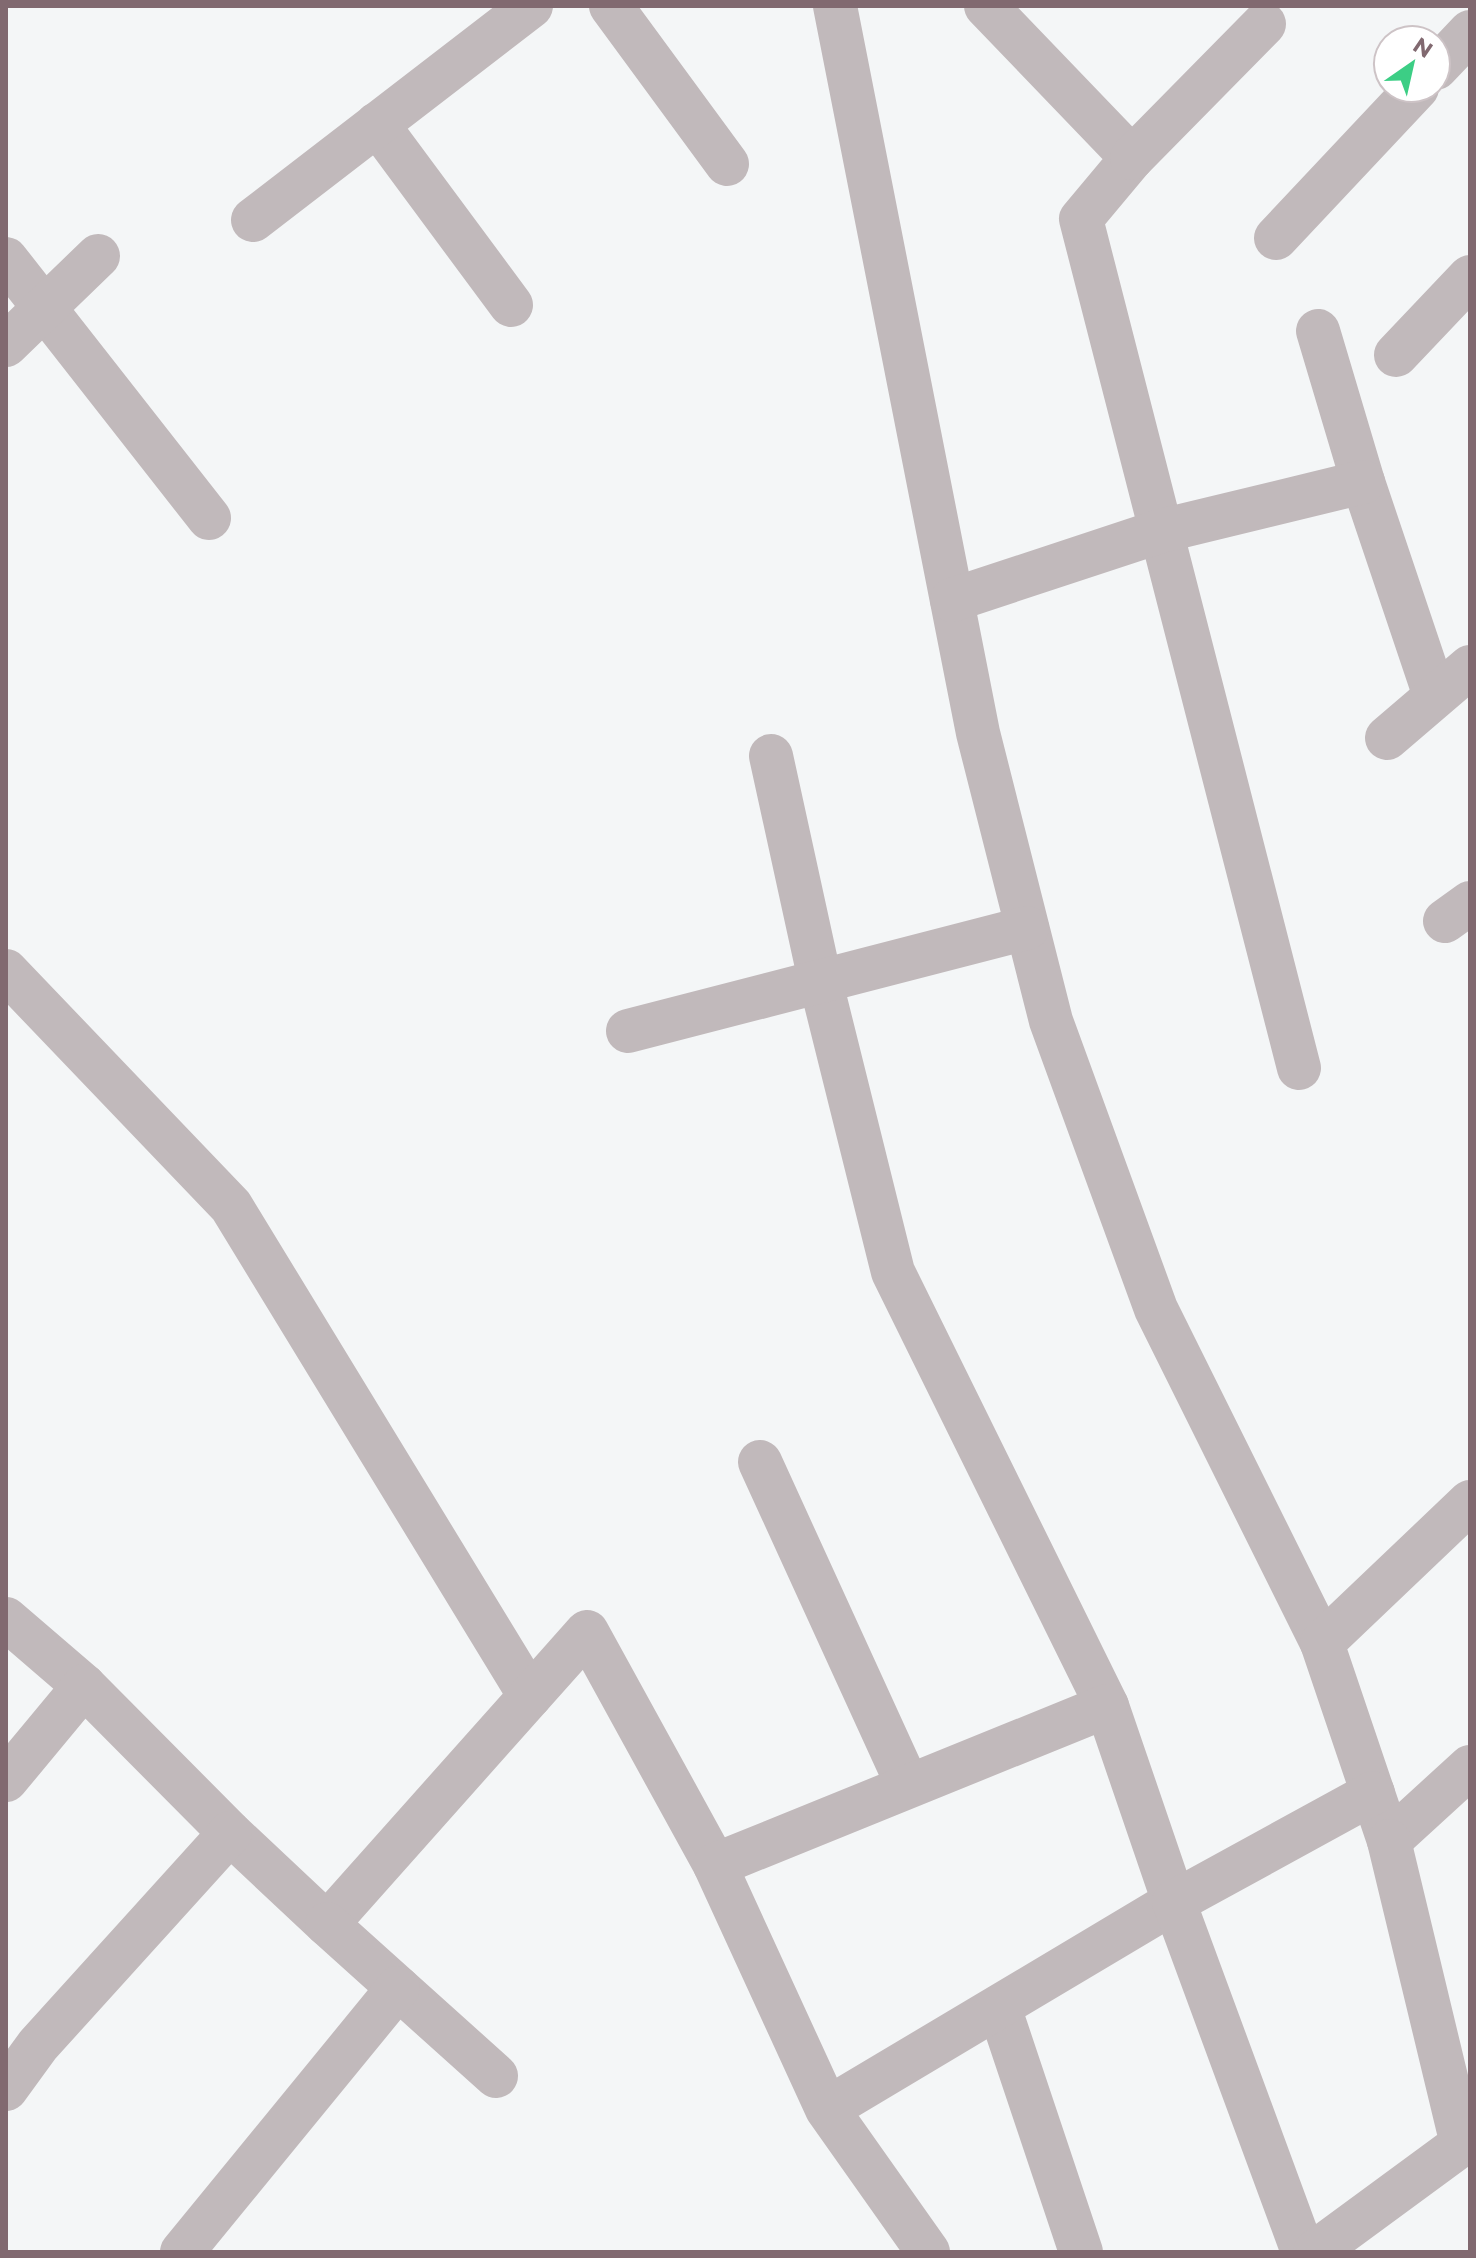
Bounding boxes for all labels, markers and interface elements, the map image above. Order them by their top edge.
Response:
north arrow [1372,24,1452,104]
text: N [1408,32,1438,64]

